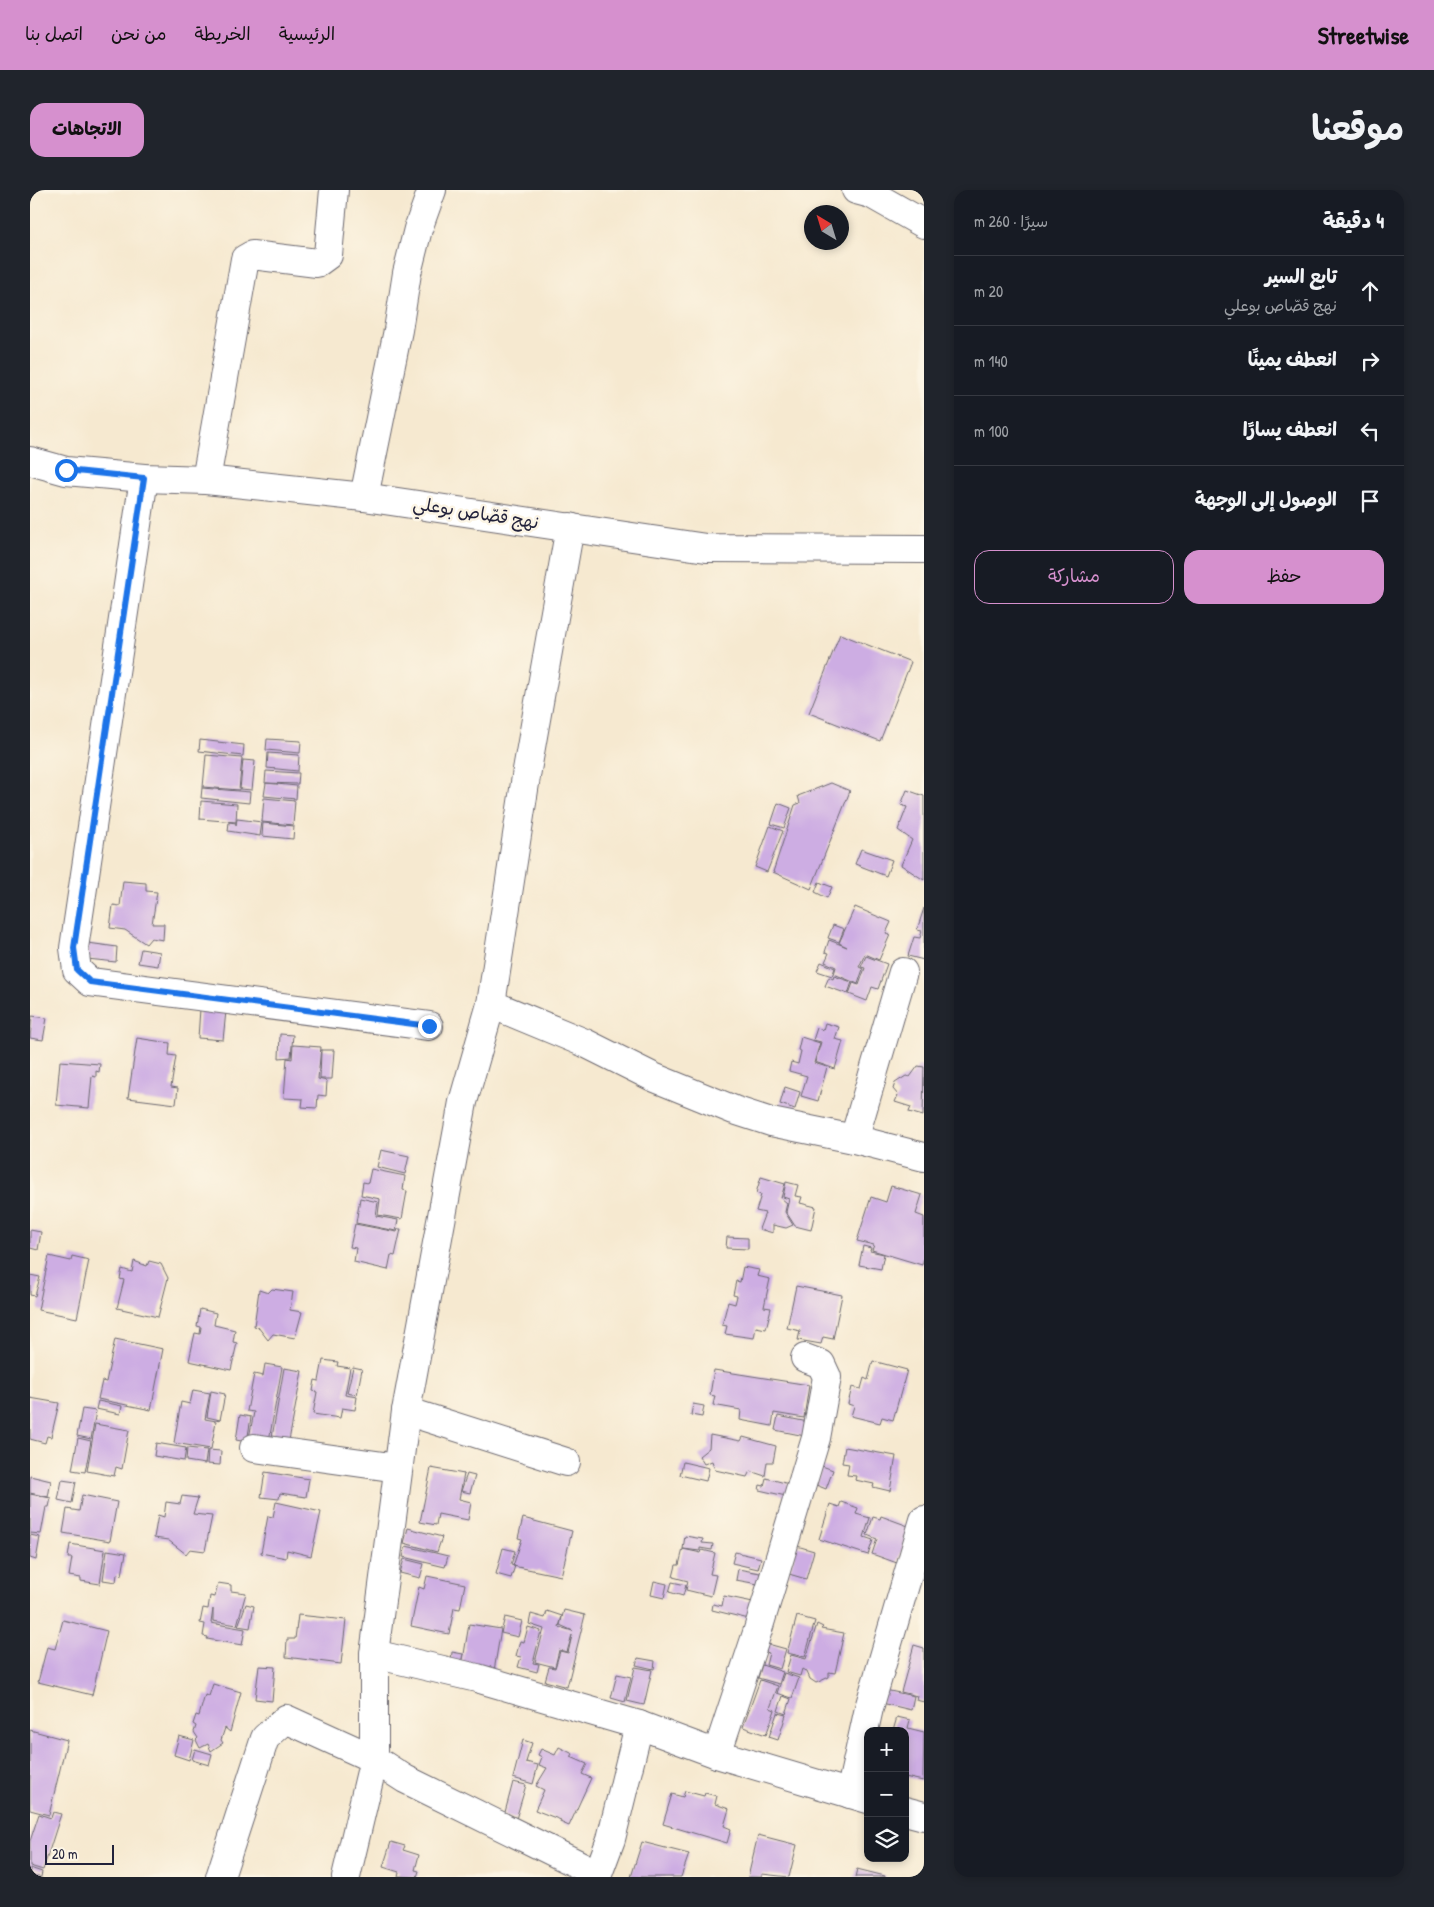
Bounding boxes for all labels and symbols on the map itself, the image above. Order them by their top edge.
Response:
north arrow [804,205,849,250]
route start [55,459,78,482]
street label: نهج قصّاص بوعلي [411,490,541,539]
route end [418,1015,441,1038]
scale bar [45,1842,114,1865]

